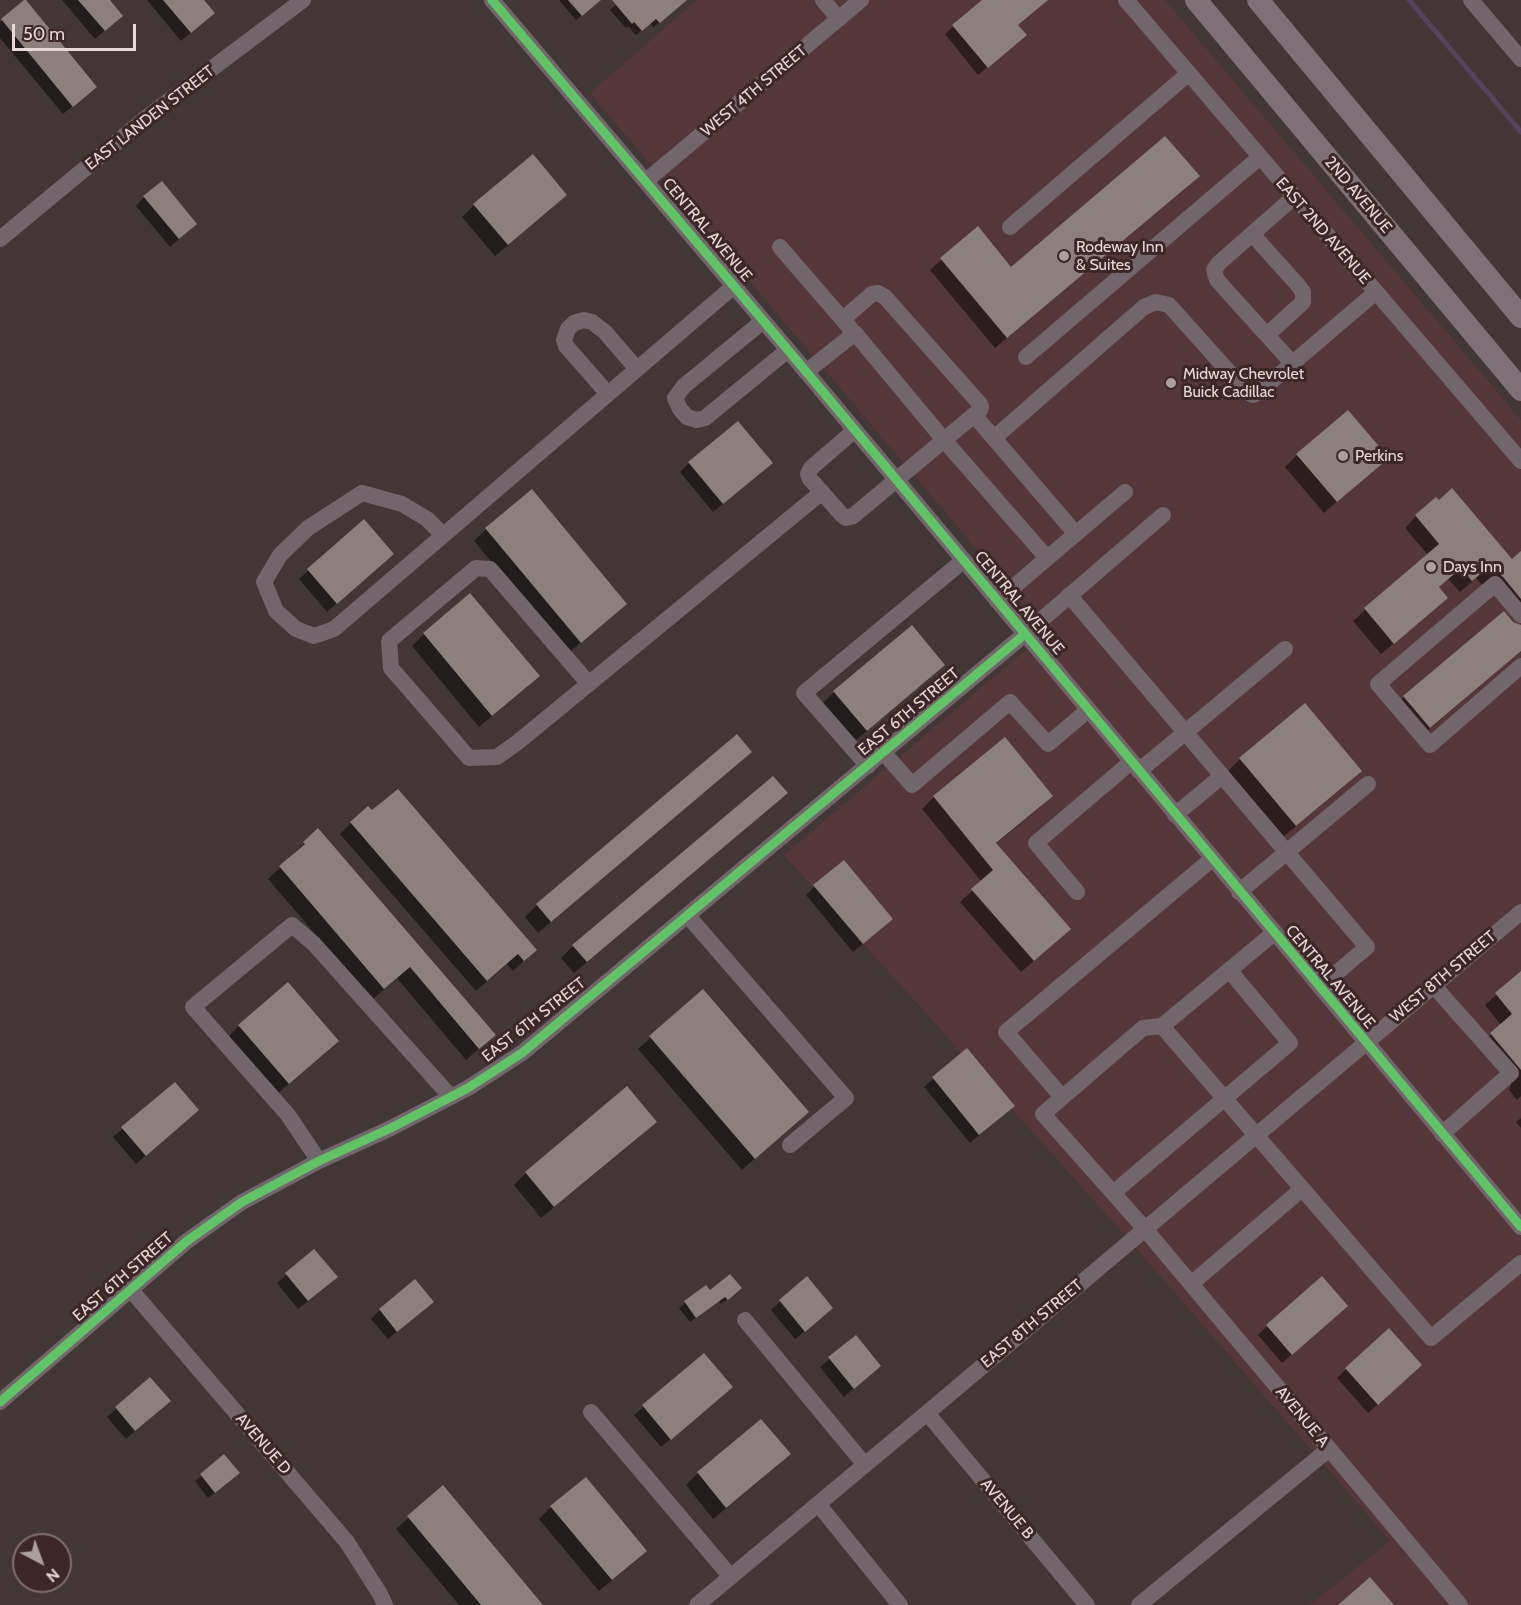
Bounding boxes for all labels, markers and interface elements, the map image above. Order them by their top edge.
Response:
scale bar [15,12,140,50]
text: 50 m [23,23,65,45]
street label: WEST 4TH STREET [697,41,811,141]
street label: EAST LANDEN STREET [82,62,218,174]
street label: 2ND AVENUE [1320,153,1396,237]
street label: CENTRAL AVENUE [658,174,756,286]
street label: EAST 2ND AVENUE [1272,174,1374,288]
place label: Rodeway Inn & Suites [1076,237,1164,275]
marker: Rodeway Inn & Suites [1057,249,1071,263]
place label: Midway Chevrolet Buick Cadillac [1183,364,1304,402]
marker: Midway Chevrolet Buick Cadillac [1164,376,1178,390]
place label: Perkins [1355,446,1403,466]
marker: Perkins [1336,449,1350,463]
street label: CENTRAL AVENUE [970,547,1068,659]
place label: Days Inn [1443,557,1502,577]
marker: Days Inn [1424,560,1438,574]
street label: EAST 6TH STREET [855,664,963,760]
street label: CENTRAL AVENUE [1281,921,1379,1033]
street label: WEST 8TH STREET [1386,927,1500,1027]
street label: EAST 6TH STREET [478,974,590,1066]
street label: EAST 6TH STREET [69,1228,177,1326]
street label: EAST 8TH STREET [977,1276,1087,1372]
street label: AVENUE A [1271,1383,1333,1451]
street label: AVENUE D [231,1410,295,1478]
street label: AVENUE B [976,1475,1038,1543]
north arrow [12,1533,72,1593]
text: N [42,1565,63,1586]

